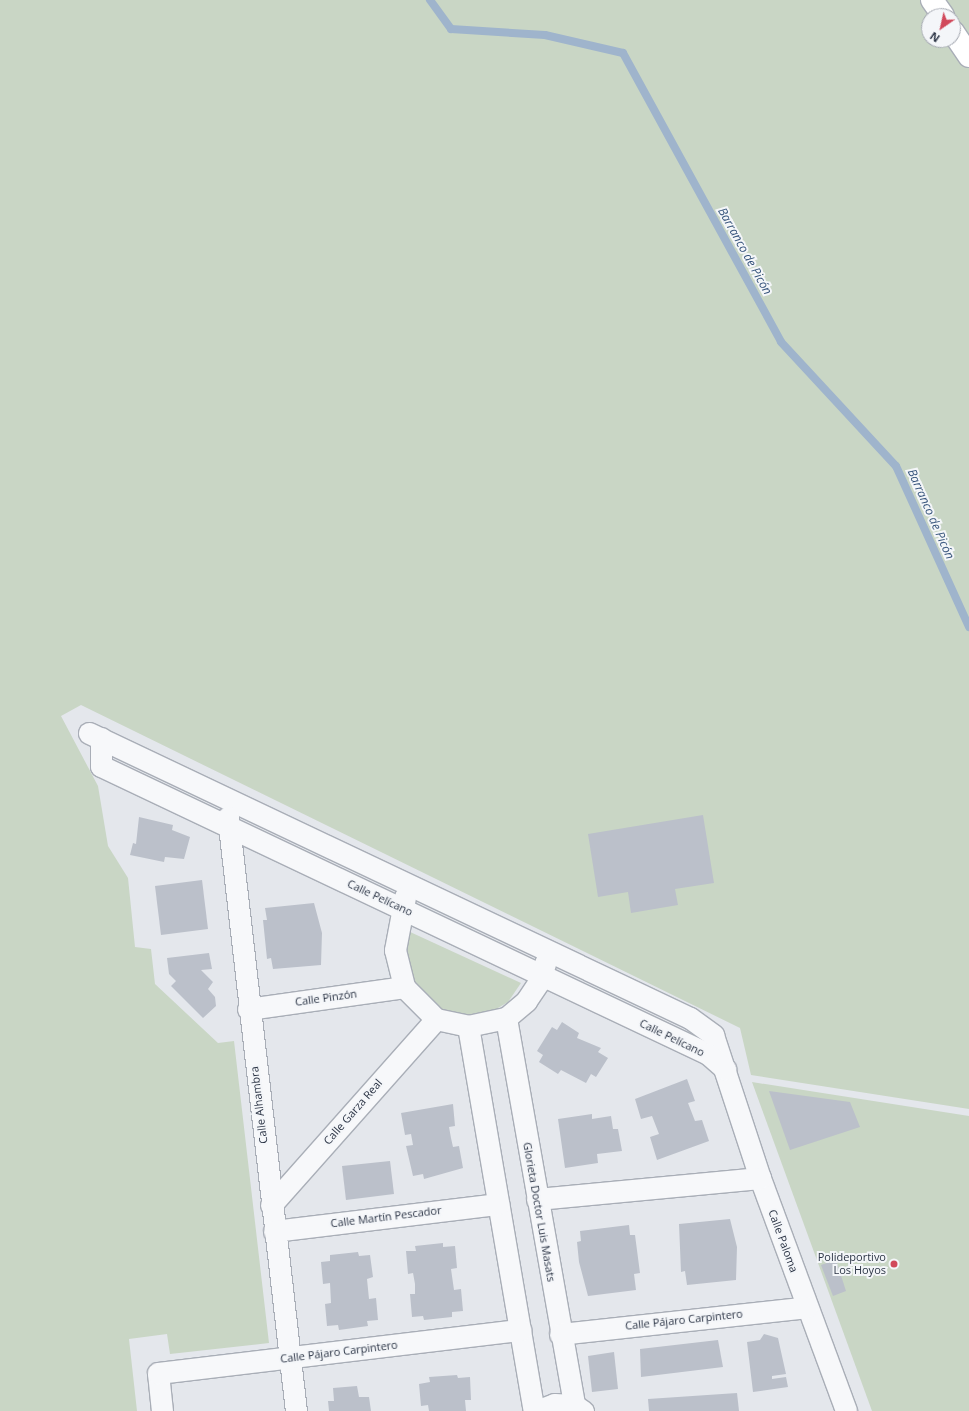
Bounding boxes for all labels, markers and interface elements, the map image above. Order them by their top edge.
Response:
north arrow [921,8,961,48]
text: N [927,29,942,46]
water label: Barranco de Picón [715,205,775,297]
water label: Barranco de Picón [905,467,957,561]
street label: Calle Pelícano [345,877,415,919]
street label: Calle Pinzón [294,987,358,1009]
street label: Calle Pelícano [637,1017,707,1059]
street label: Calle Alhambra [248,1066,270,1144]
street label: Calle Garza Real [321,1077,385,1147]
street label: Glorieta Doctor Luis Masats [520,1141,558,1283]
street label: Calle Martín Pescador [330,1204,442,1230]
street label: Calle Paloma [766,1208,800,1274]
place label: Polideportivo Los Hoyos [818,1251,886,1277]
marker: Polideportivo Los Hoyos [889,1259,899,1269]
street label: Calle Pájaro Carpintero [625,1307,743,1333]
street label: Calle Pájaro Carpintero [280,1338,398,1366]

